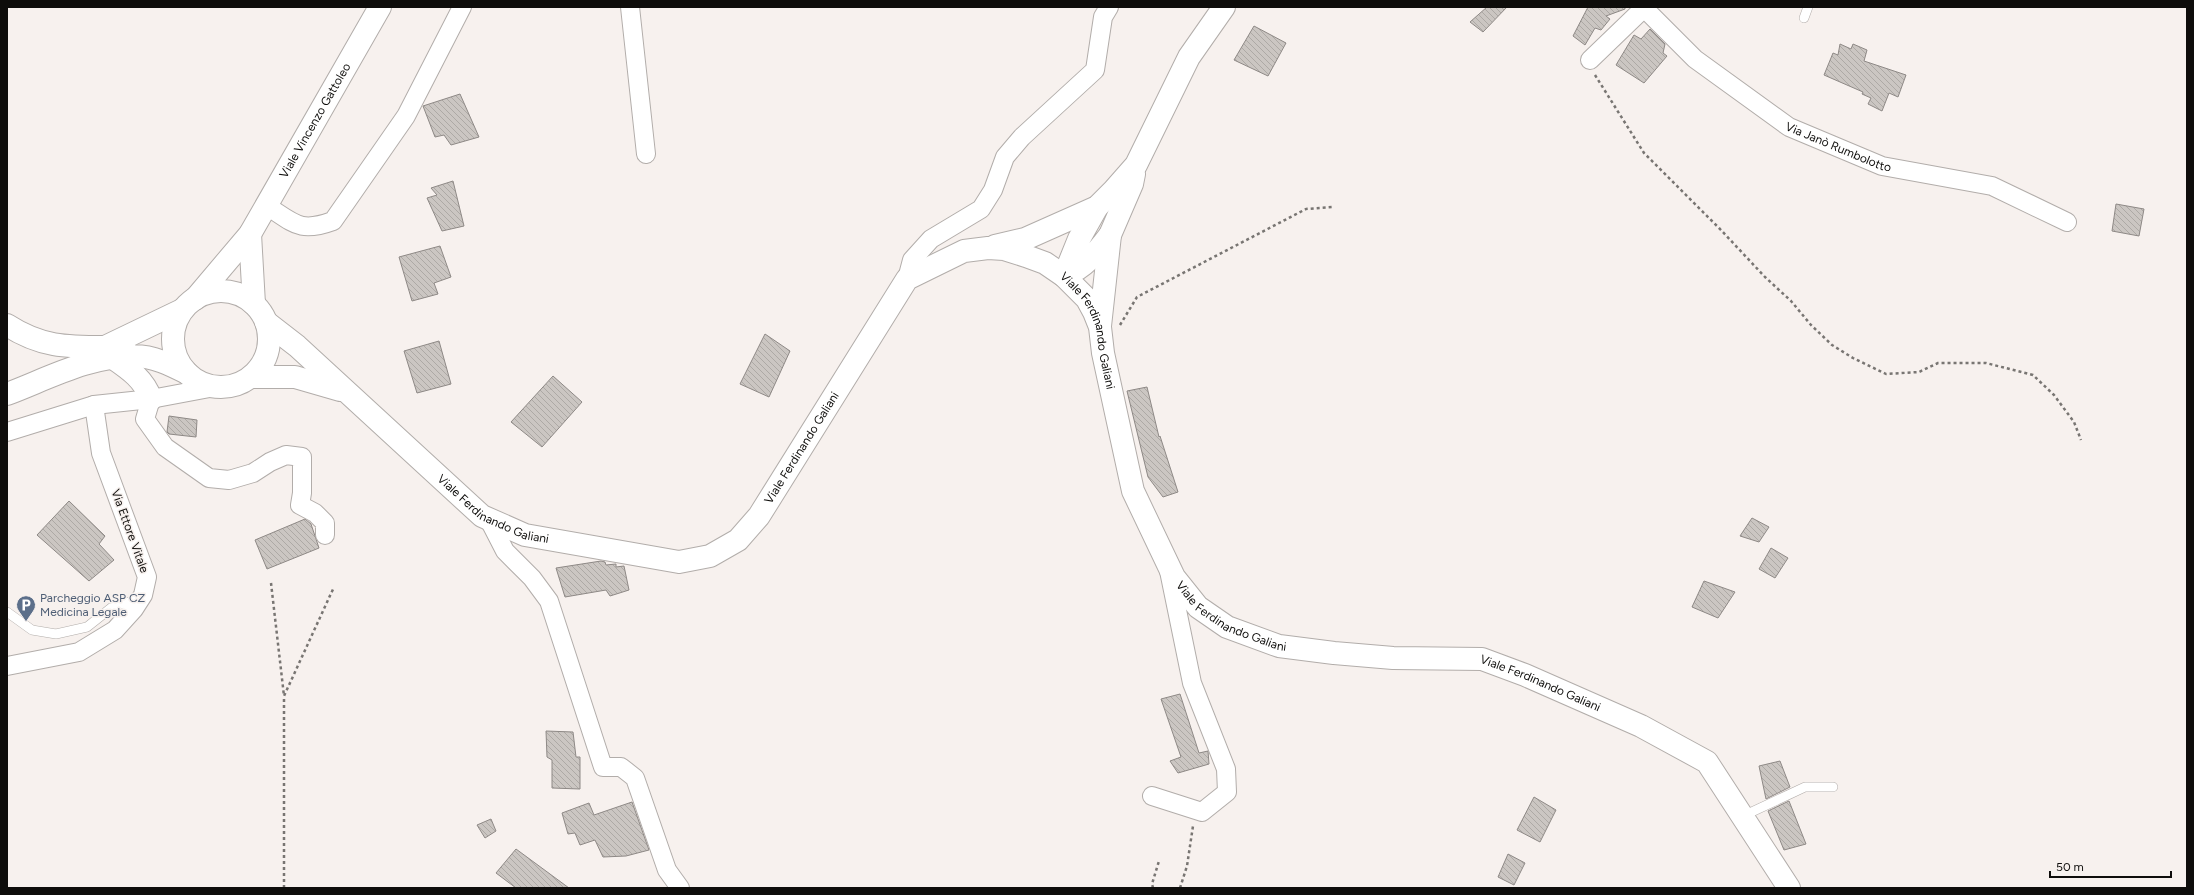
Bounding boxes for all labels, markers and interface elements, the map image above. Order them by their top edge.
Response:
street label: Viale Vincenzo Gattoleo [277,60,353,180]
street label: Via Janò Rumbolotto [1783,119,1892,175]
street label: Viale Ferdinando Galiani [1057,269,1118,391]
street label: Viale Ferdinando Galiani [761,389,842,506]
street label: Viale Ferdinando Galiani [435,472,550,546]
street label: Via Ettore Vitale [108,487,152,575]
street label: Viale Ferdinando Galiani [1173,578,1287,654]
place label: Parcheggio ASP CZ Medicina Legale [40,591,146,619]
parking icon: Parcheggio ASP CZ Medicina Legale [15,594,37,622]
street label: Viale Ferdinando Galiani [1478,652,1603,714]
scale bar [2050,853,2171,879]
text: 50 m [2056,860,2084,874]

